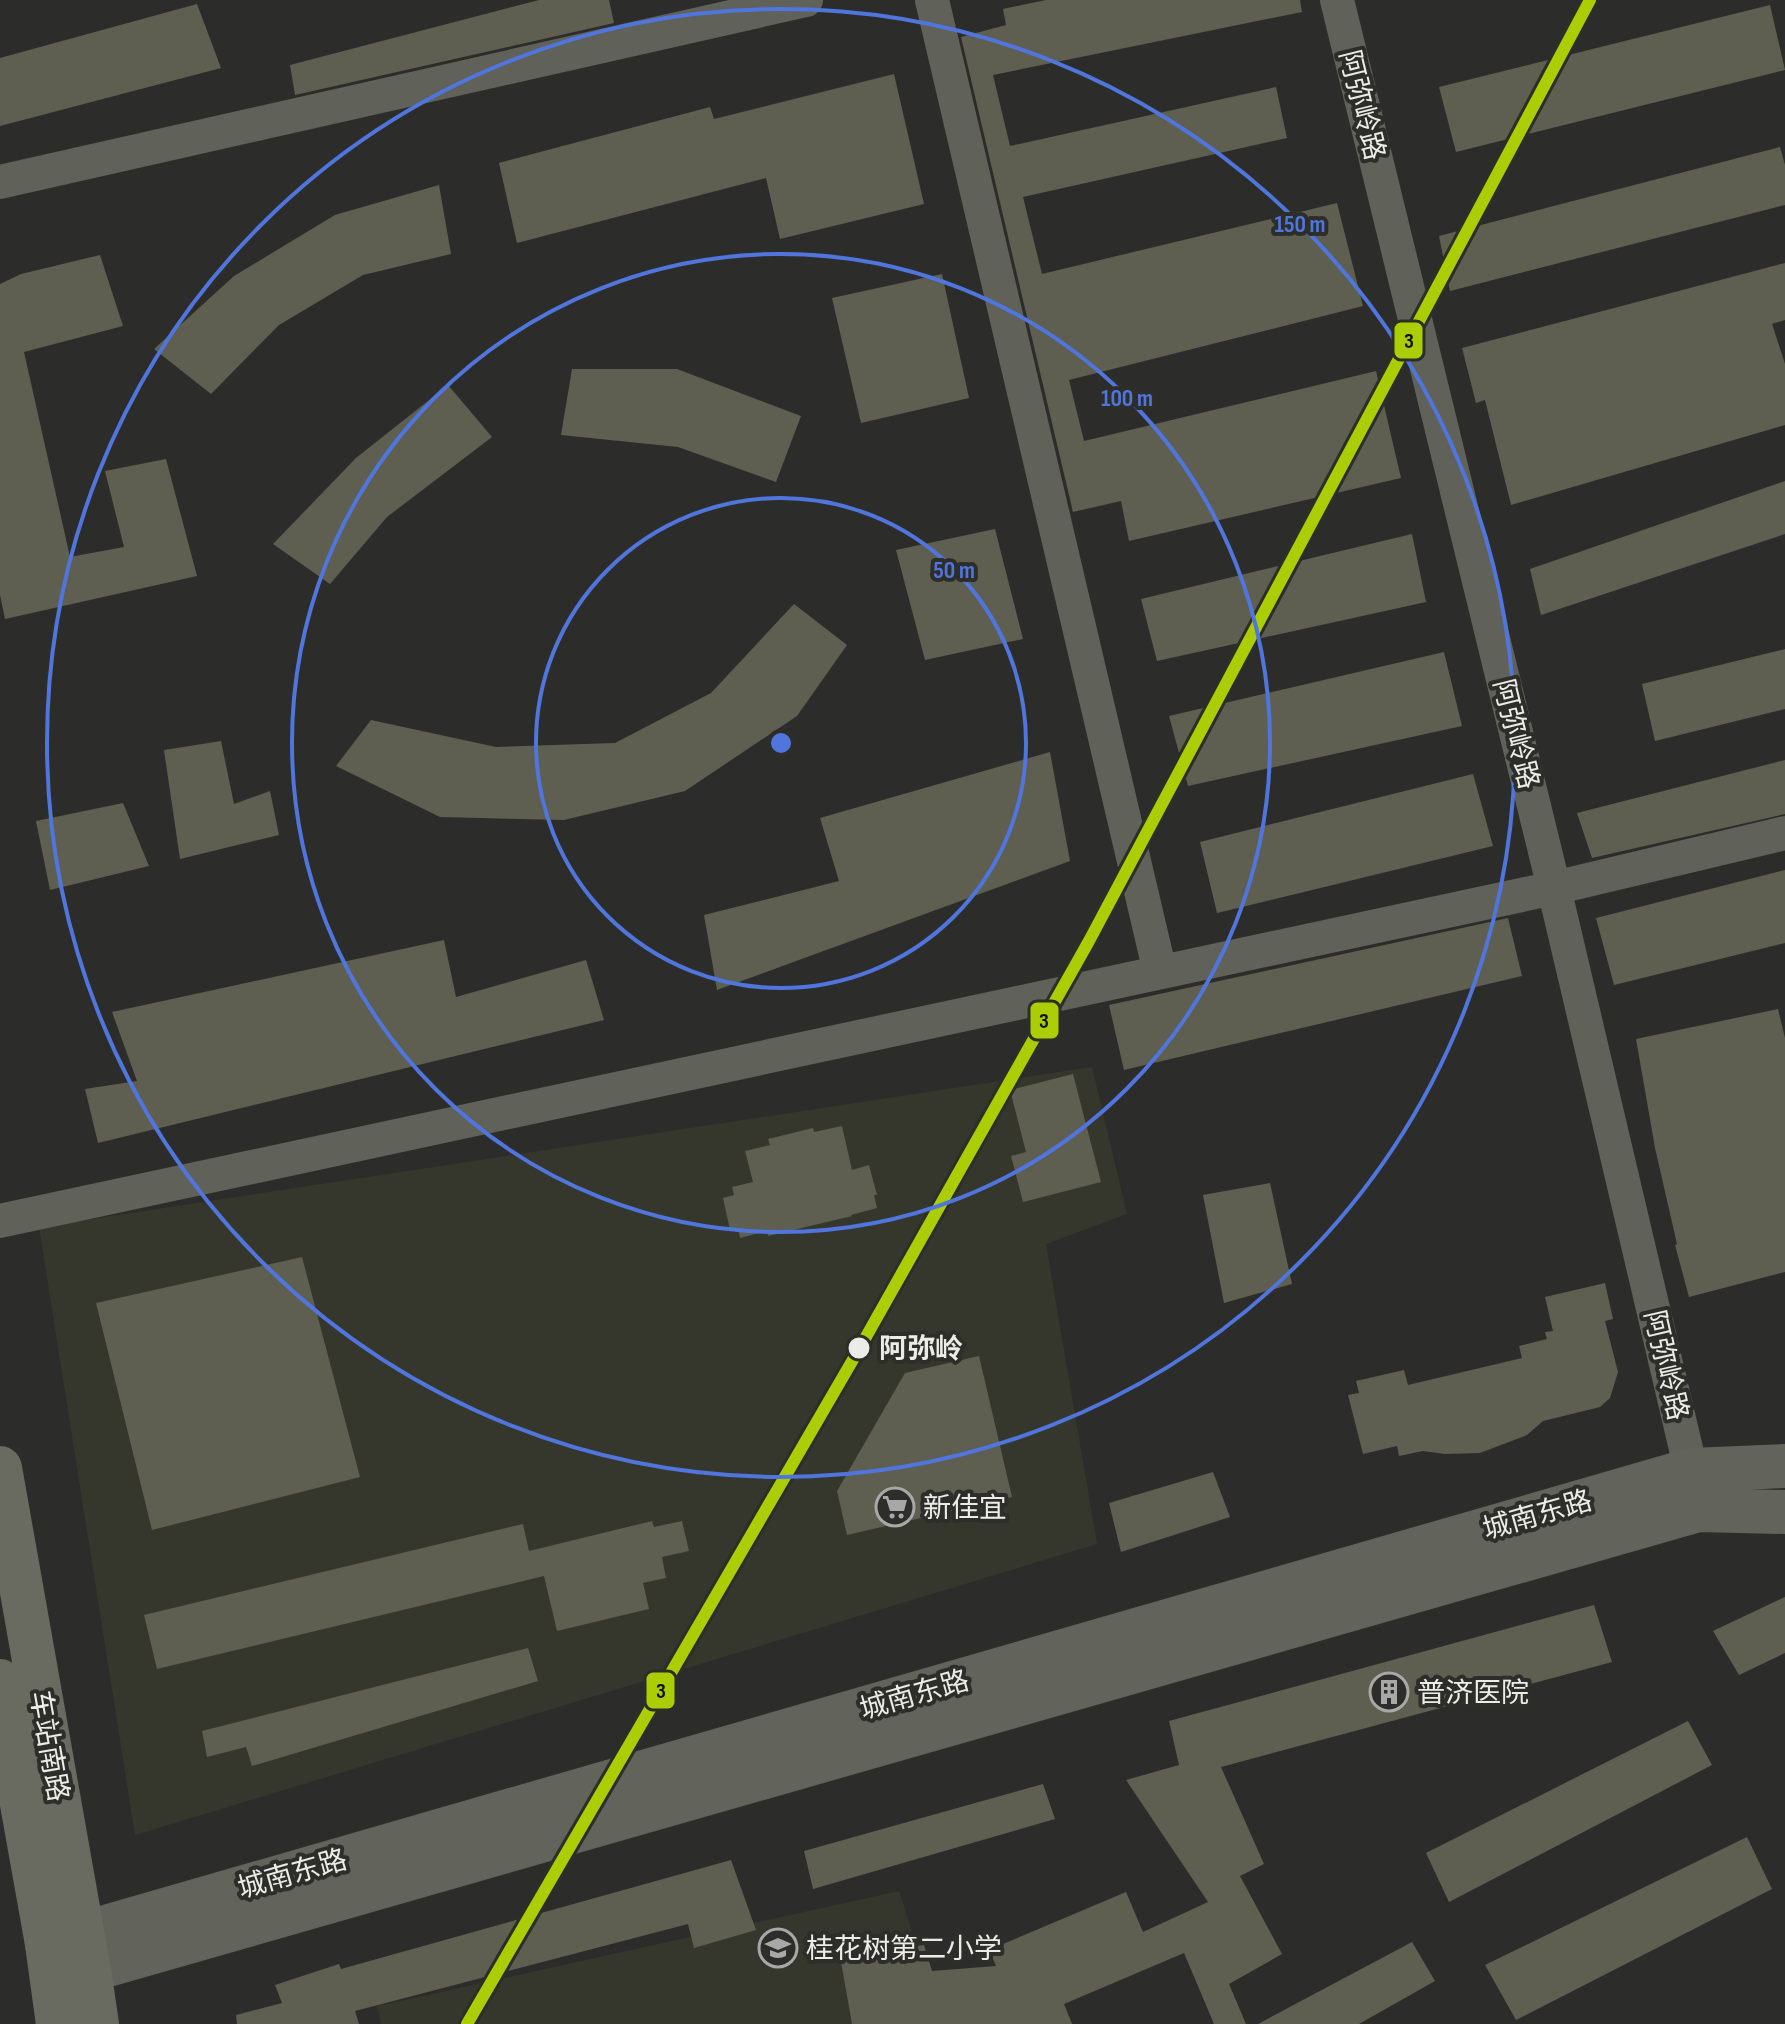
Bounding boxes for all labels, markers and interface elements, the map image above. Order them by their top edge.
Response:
street label: 阿弥岭路 [1332,47,1391,164]
text: 150 m [1274,210,1326,239]
line badge: 3 [1393,321,1424,360]
text: 3 [1404,328,1414,355]
text: 100 m [1101,384,1153,413]
text: 50 m [933,556,975,585]
street label: 阿弥岭路 [1486,676,1545,793]
centre of rings [767,729,795,757]
line badge: 3 [1029,1001,1060,1040]
text: 3 [1039,1008,1049,1035]
street label: 阿弥岭路 [1637,1307,1694,1424]
place label: 阿弥岭 [879,1333,963,1366]
marker: 阿弥岭 [846,1335,872,1361]
street label: 城南东路 [1479,1484,1596,1547]
supermarket icon: 新佳宜 [874,1486,916,1528]
place label: 新佳宜 [923,1492,1007,1525]
street label: 城南东路 [856,1664,973,1727]
line badge: 3 [645,1671,676,1710]
building icon: 普济医院 [1368,1671,1410,1713]
place label: 普济医院 [1417,1677,1529,1710]
text: 3 [656,1678,666,1705]
street label: 车站南路 [23,1688,74,1804]
street label: 城南东路 [234,1843,351,1906]
school or university icon: 桂花树第二小学 [757,1927,799,1969]
place label: 桂花树第二小学 [806,1933,1002,1966]

